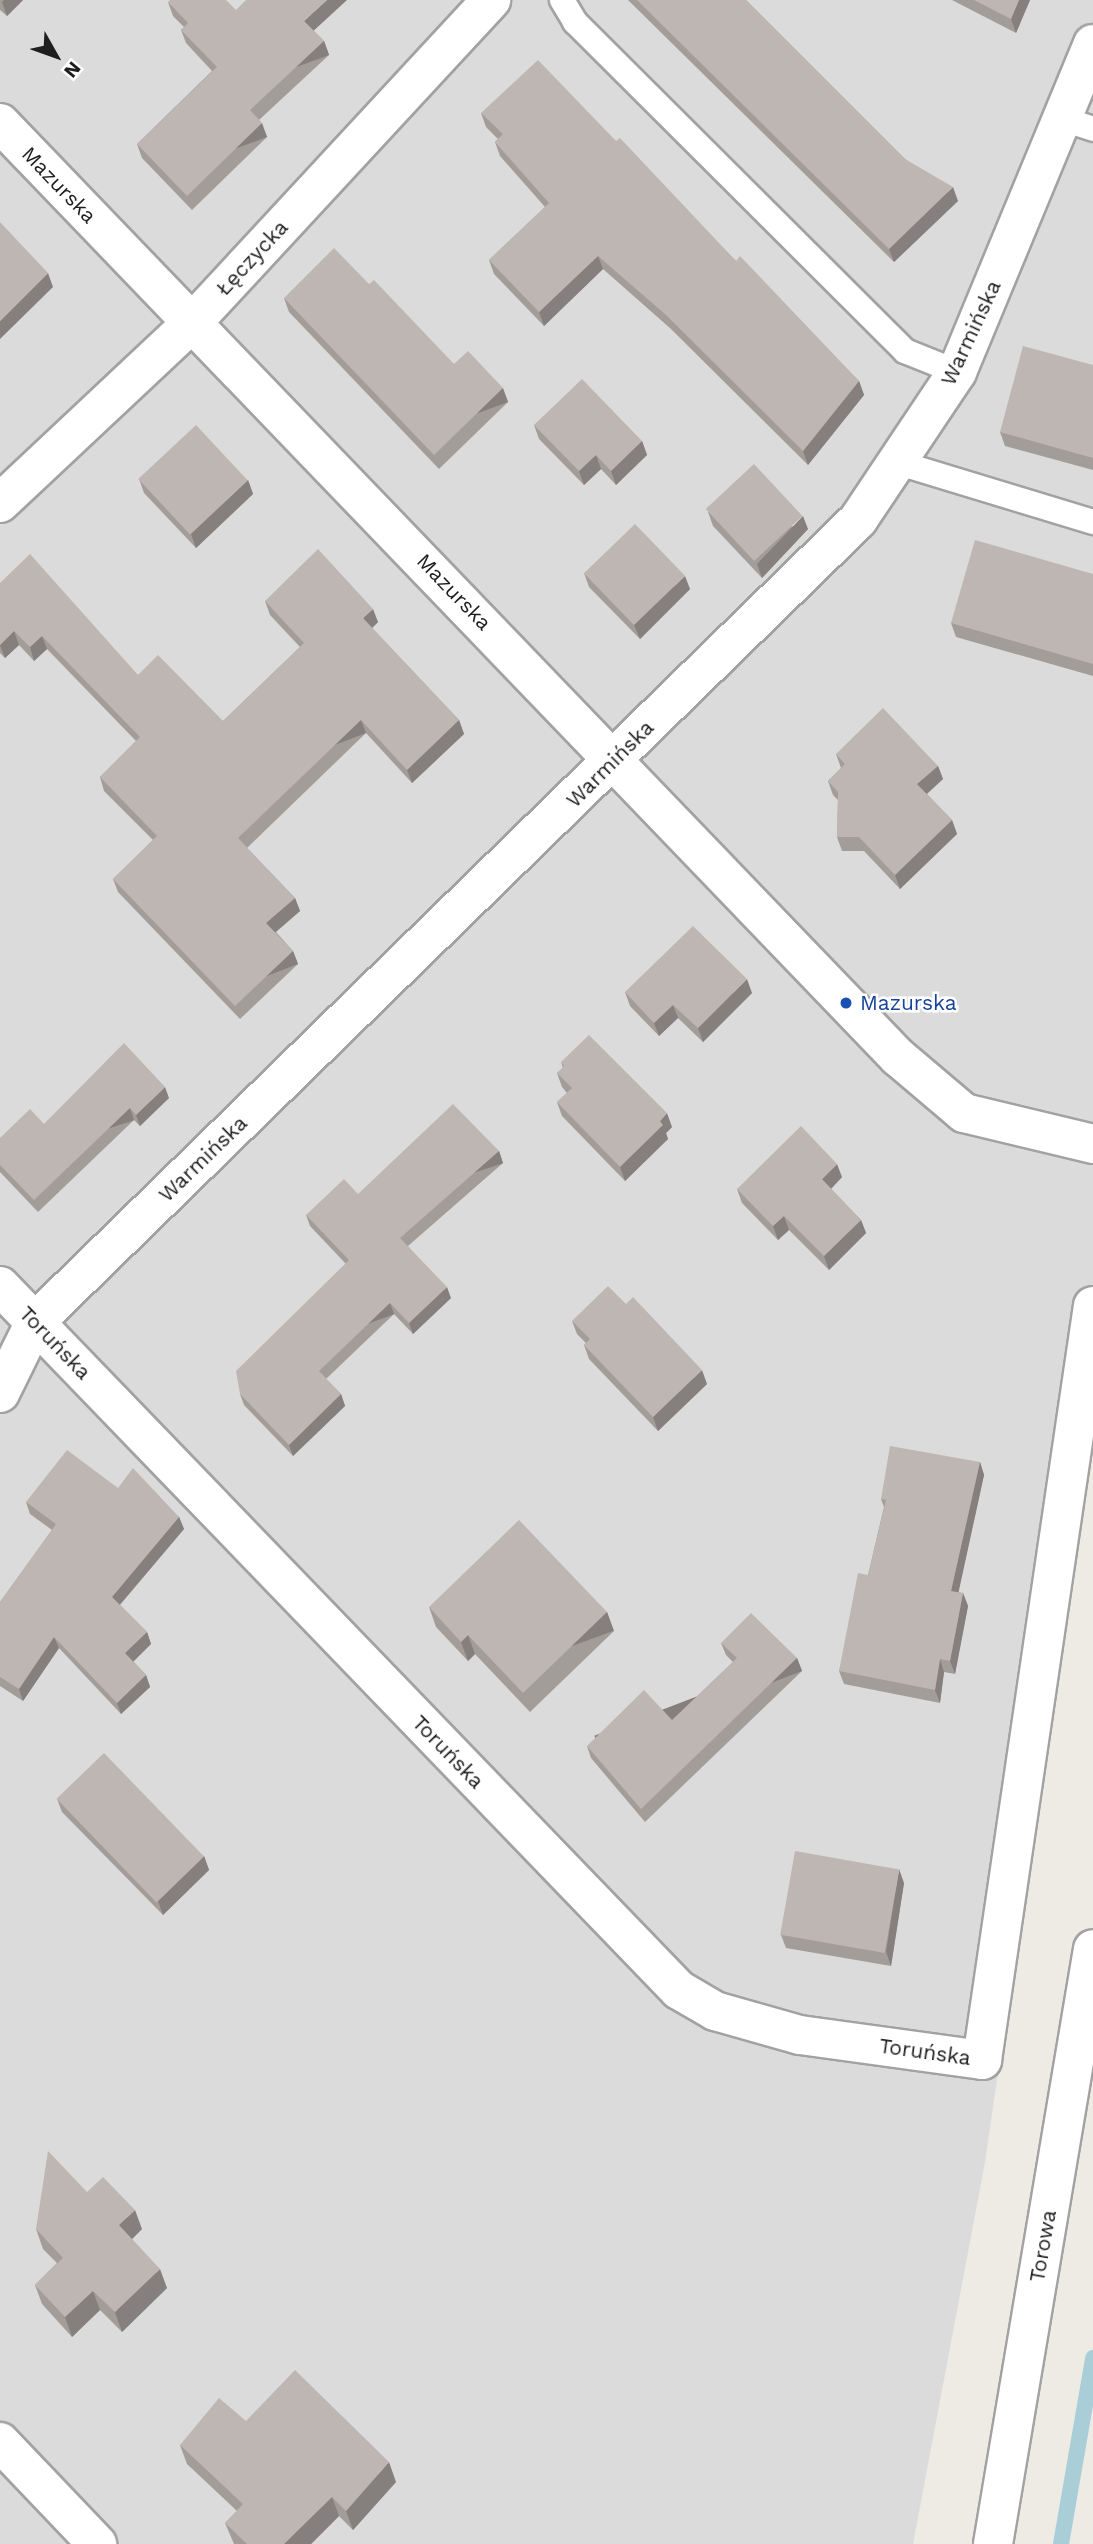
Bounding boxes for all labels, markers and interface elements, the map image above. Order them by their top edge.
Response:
north arrow [21,21,91,91]
text: N [59,57,86,83]
street label: Mazurska [16,141,102,229]
street label: Łęczycka [211,215,293,301]
street label: Warmińska [936,276,1006,390]
street label: Mazurska [411,548,497,636]
street label: Warmińska [561,715,659,813]
place label: Mazurska [860,990,957,1016]
marker: Mazurska [838,995,854,1011]
street label: Warmińska [154,1111,252,1207]
street label: Toruńska [14,1301,96,1385]
street label: Toruńska [407,1710,489,1794]
street label: Toruńska [878,2033,972,2071]
street label: Torowa [1024,2208,1062,2284]

